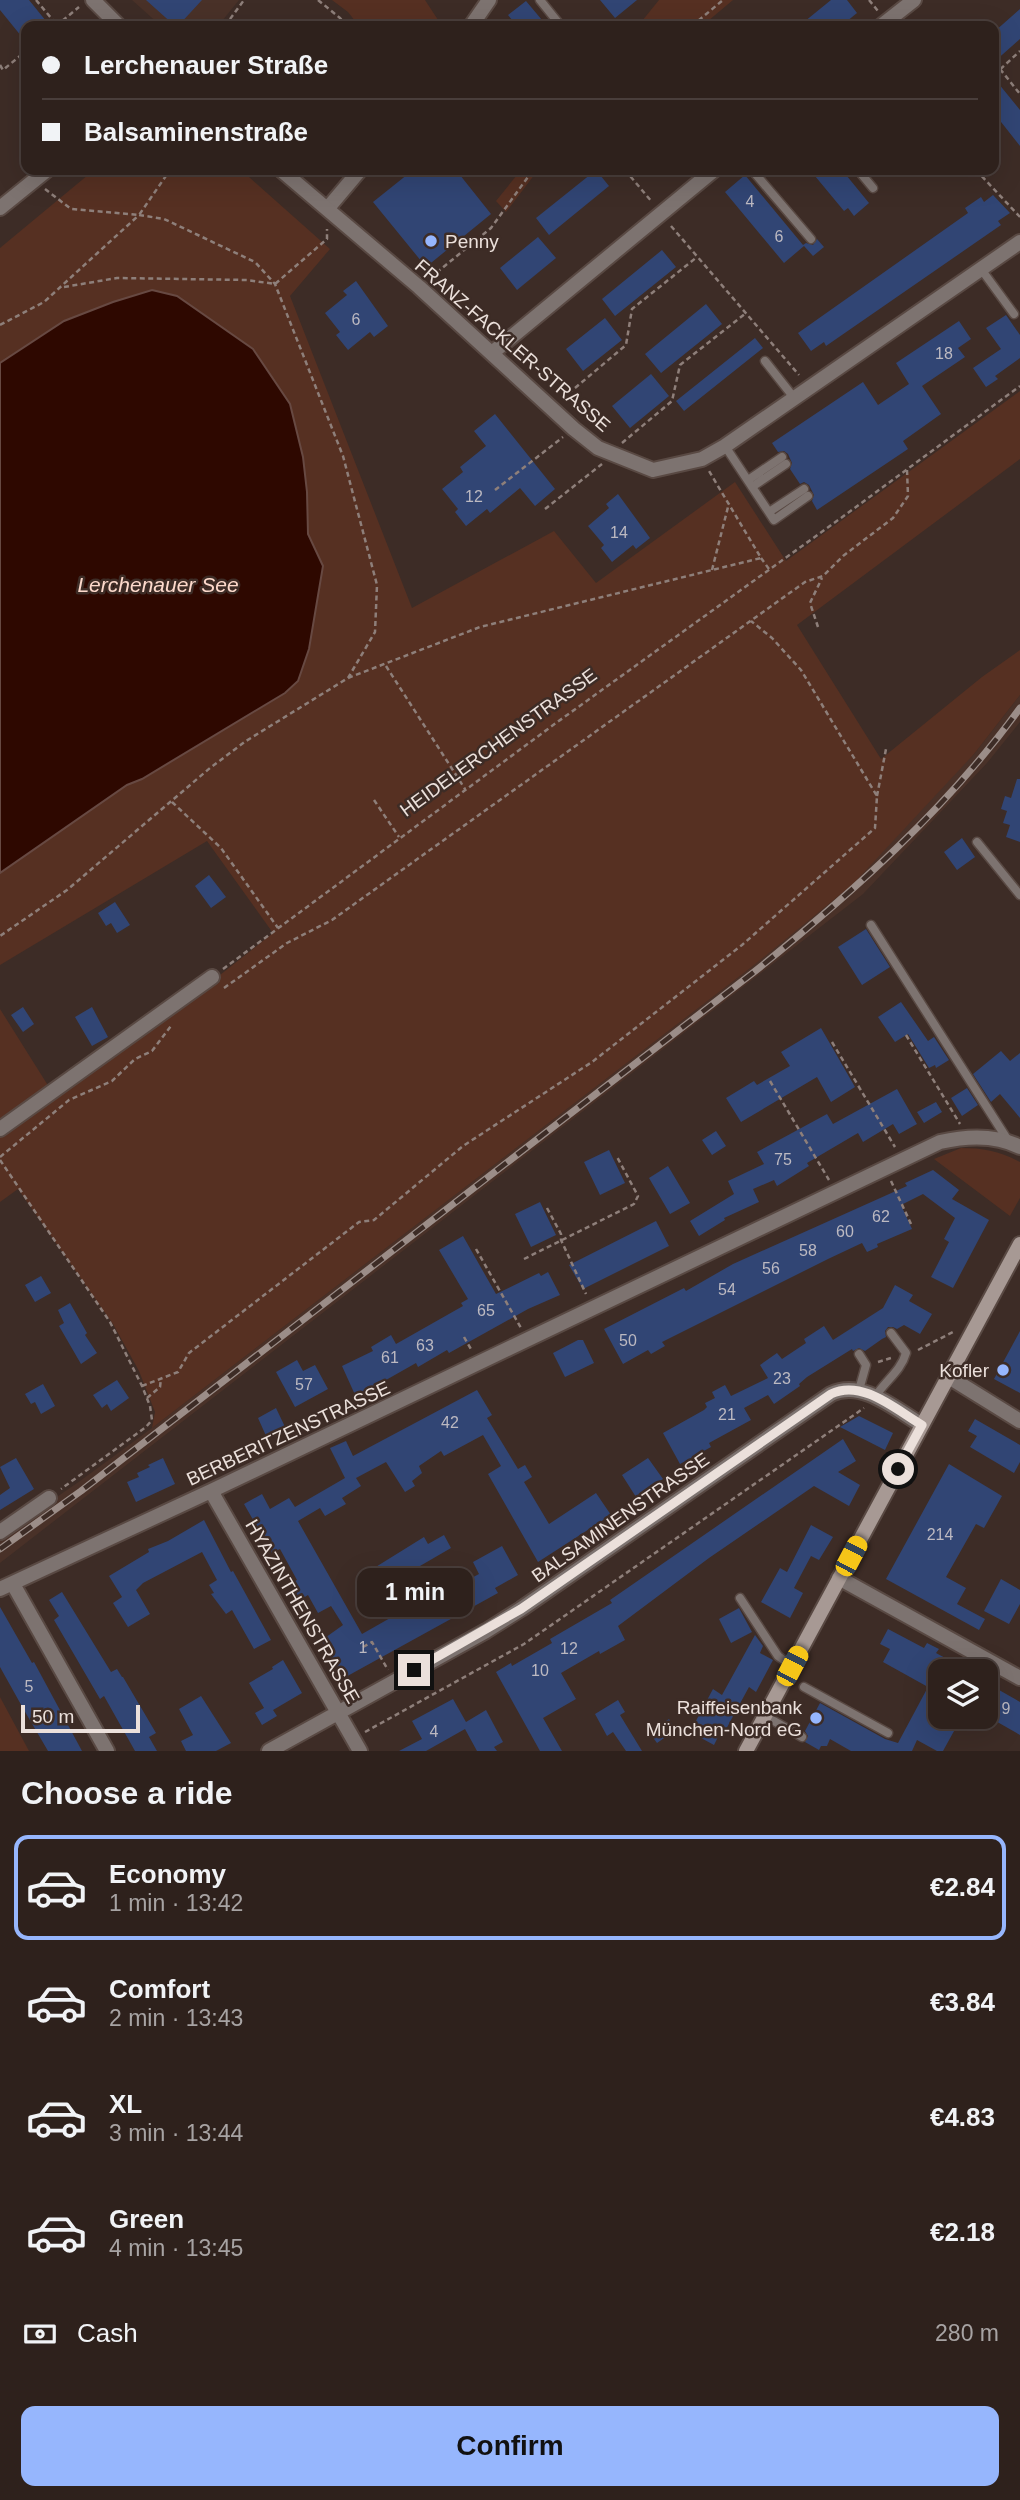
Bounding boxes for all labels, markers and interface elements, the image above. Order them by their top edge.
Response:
text: Lerchenauer Straße [84,50,328,80]
text: Balsaminenstraße [84,117,308,147]
house number: 4 [746,193,755,210]
house number: 6 [775,228,784,245]
place label: Penny [445,231,499,252]
marker: Penny [423,233,439,249]
street label: FRANZ-FACKLER-STRASSE [411,255,614,436]
house number: 6 [352,311,361,328]
house number: 18 [935,345,953,362]
house number: 12 [465,488,483,505]
house number: 14 [610,524,628,541]
water label: Lerchenauer See [77,573,239,596]
street label: HEIDELERCHENSTRASSE [396,664,601,821]
house number: 75 [774,1151,792,1168]
house number: 62 [872,1208,890,1225]
house number: 60 [836,1223,854,1240]
house number: 58 [799,1242,817,1259]
house number: 56 [762,1260,780,1277]
house number: 54 [718,1281,736,1298]
house number: 65 [477,1302,495,1319]
house number: 50 [619,1332,637,1349]
house number: 63 [416,1337,434,1354]
house number: 61 [381,1349,399,1366]
place label: Kofler [939,1360,990,1381]
marker: Kofler [995,1362,1011,1378]
house number: 23 [773,1370,791,1387]
house number: 57 [295,1376,313,1393]
street label: BERBERITZENSTRASSE [183,1377,393,1490]
house number: 21 [718,1406,736,1423]
house number: 42 [441,1414,459,1431]
street label: BALSAMINENSTRASSE [528,1448,713,1587]
route start [882,1453,914,1485]
street label: HYAZINTHENSTRASSE [241,1516,364,1707]
house number: 214 [927,1526,953,1543]
car [832,1533,871,1579]
callout: 1 min [356,1568,472,1618]
text: 1 min [385,1579,445,1605]
house number: 1 [359,1639,368,1656]
house number: 12 [560,1640,578,1657]
car [773,1643,812,1689]
route end [398,1654,430,1686]
map controls [928,1659,998,1729]
button: layers [928,1659,998,1729]
house number: 10 [531,1662,549,1679]
house number: 5 [25,1678,34,1695]
place label: Raiffeisenbank München-Nord eG [646,1697,802,1740]
house number: 9 [1002,1700,1011,1717]
scale bar [21,1702,140,1734]
text: 50 m [32,1706,74,1727]
marker: Raiffeisenbank München-Nord eG [808,1710,824,1726]
house number: 4 [430,1723,439,1740]
text: Choose a ride [21,1775,233,1811]
icon: car [25,1856,88,1919]
text: Economy [109,1859,226,1889]
text: €2.84 [930,1872,995,1902]
text: 1 min · 13:42 [109,1890,243,1916]
icon: car [25,1971,88,2034]
text: Comfort [109,1974,210,2004]
text: €3.84 [930,1987,995,2017]
text: 2 min · 13:43 [109,2005,243,2031]
icon: car [25,2086,88,2149]
text: XL [109,2089,142,2119]
text: €4.83 [930,2102,995,2132]
text: 3 min · 13:44 [109,2120,243,2146]
icon: car [25,2201,88,2264]
text: Green [109,2204,184,2234]
text: €2.18 [930,2217,995,2247]
text: 4 min · 13:45 [109,2235,243,2261]
icon: cash [21,2315,59,2353]
text: Cash [77,2318,138,2348]
text: 280 m [935,2320,999,2346]
button: Confirm [21,2406,999,2486]

